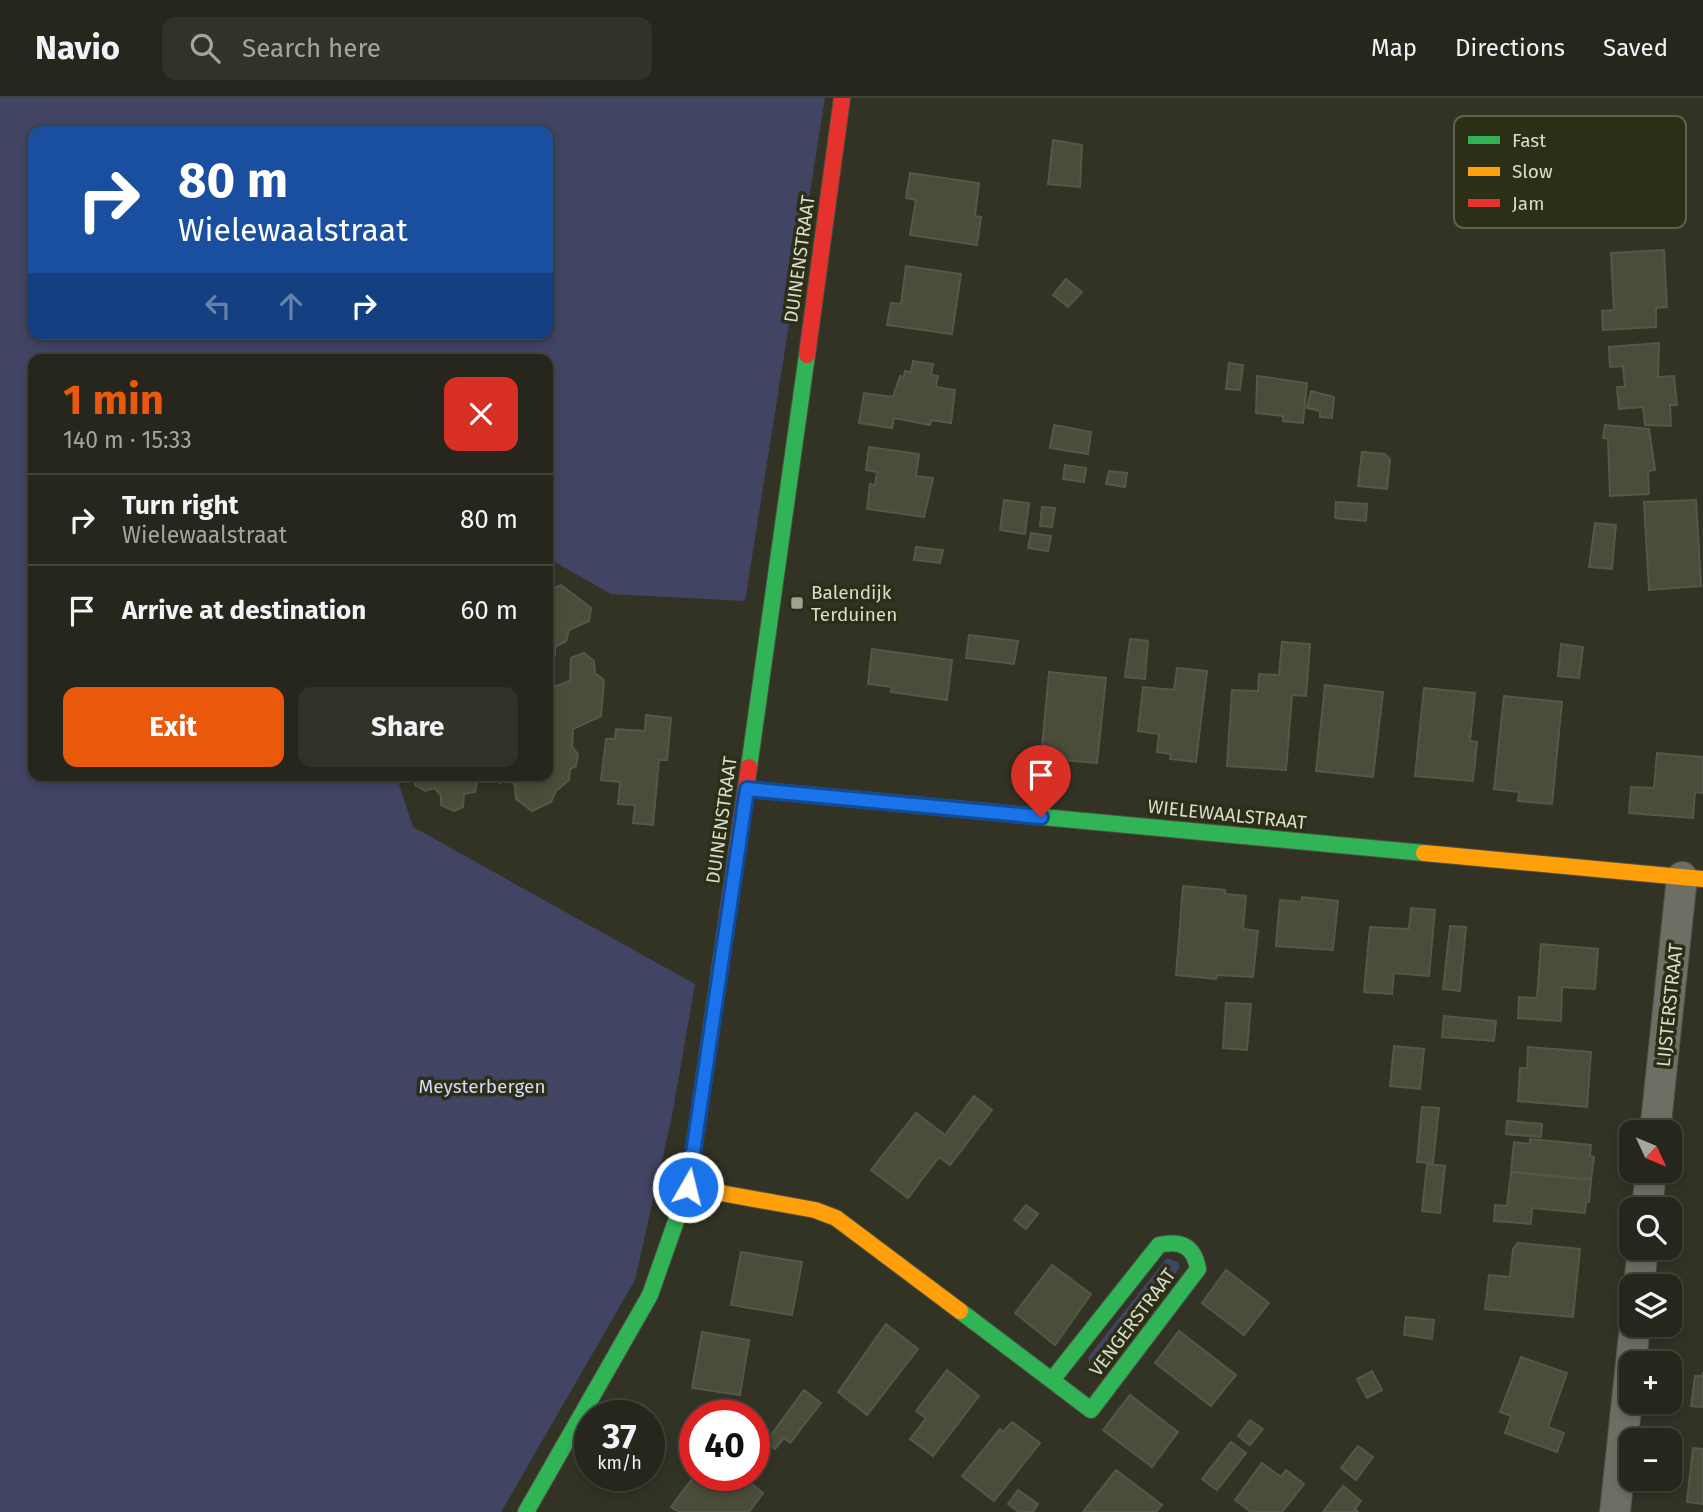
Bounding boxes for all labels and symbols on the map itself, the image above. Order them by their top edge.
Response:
legend [1454,116,1686,228]
text: Fast [1512,129,1546,152]
text: Slow [1512,160,1553,183]
text: Jam [1512,192,1544,215]
street label: DUINENSTRAAT [779,194,820,324]
place label: Balendijk Terduinen [811,581,897,626]
marker: Balendijk Terduinen [789,595,805,611]
pin [1011,745,1071,817]
street label: DUINENSTRAAT [701,755,742,885]
street label: WIELEWAALSTRAAT [1146,795,1308,834]
street label: LIJSTERSTRAAT [1652,942,1687,1068]
park label: Meysterbergen [418,1075,546,1098]
north arrow [1619,1120,1682,1183]
position arrow [651,1150,725,1224]
street label: VENGERSTRAAT [1084,1264,1181,1381]
speed limit sign: 40 [679,1400,770,1491]

